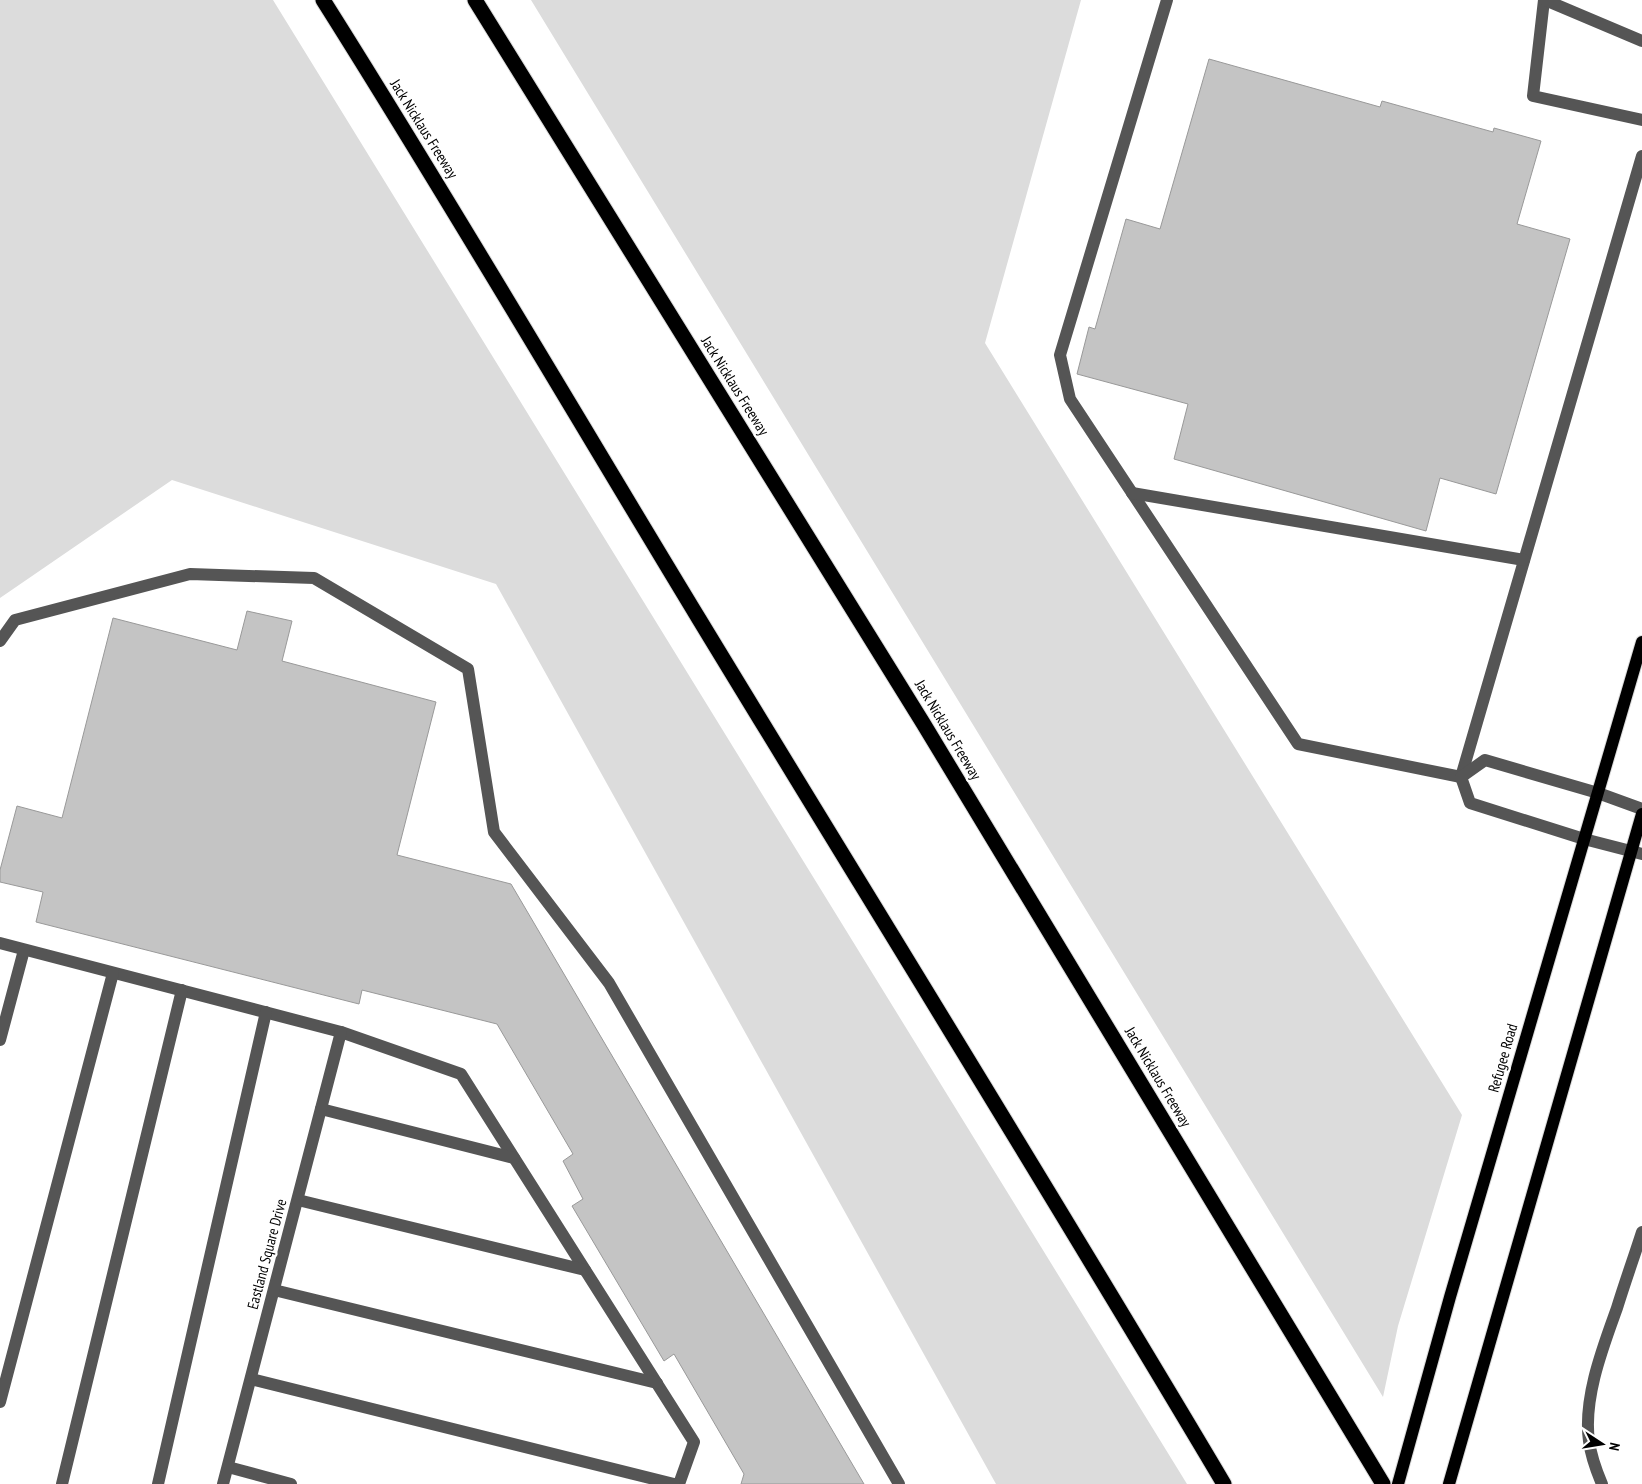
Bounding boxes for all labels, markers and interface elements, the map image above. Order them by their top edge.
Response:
street label: Jack Nicklaus Freeway [386,75,463,182]
street label: Jack Nicklaus Freeway [697,332,774,439]
street label: Jack Nicklaus Freeway [911,675,986,783]
street label: Refugee Road [1484,1021,1521,1094]
street label: Jack Nicklaus Freeway [1121,1022,1196,1130]
street label: Eastland Square Drive [243,1197,290,1311]
north arrow [1577,1419,1627,1469]
text: N [1605,1441,1624,1452]

